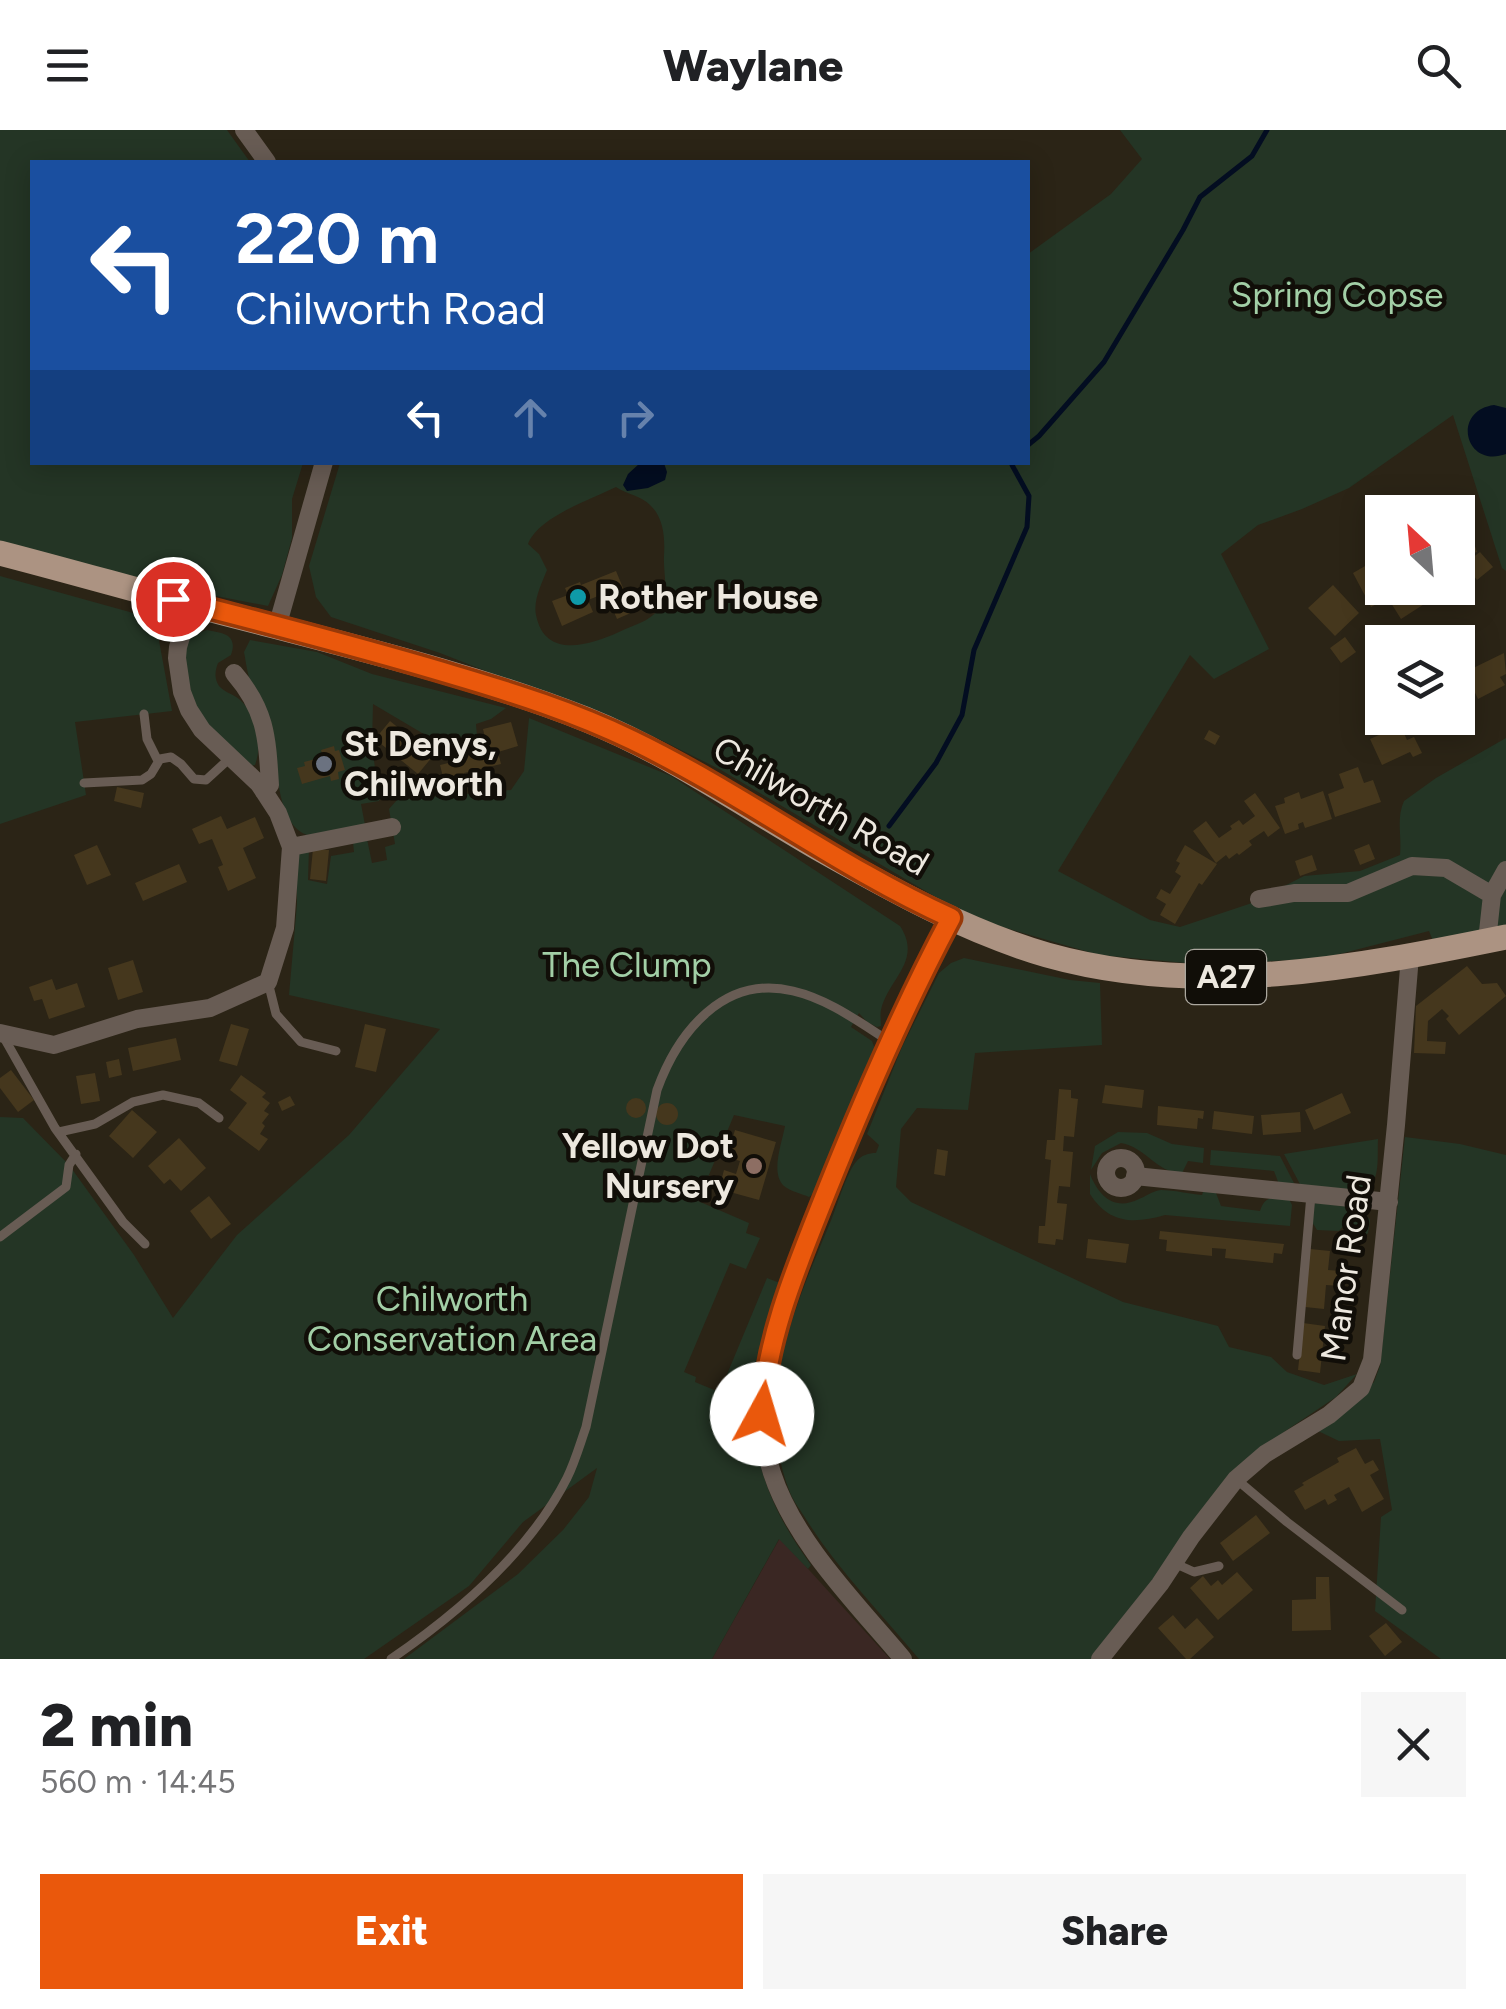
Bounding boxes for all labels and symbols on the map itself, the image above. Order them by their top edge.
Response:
park label: Spring Copse [1231,274,1443,316]
north arrow [1365,495,1475,605]
pin [131,557,216,642]
place label: Rother House [598,576,818,618]
marker: Rother House [567,586,589,608]
place label: St Denys, Chilworth [344,723,503,805]
street label: Chilworth Road [706,727,936,885]
marker: St Denys, Chilworth [313,753,335,775]
park label: The Clump [542,944,712,986]
road number: A27 [1186,950,1266,1004]
place label: Yellow Dot Nursery [562,1125,735,1207]
marker: Yellow Dot Nursery [743,1155,765,1177]
street label: Manor Road [1312,1172,1380,1364]
park label: Chilworth Conservation Area [307,1278,597,1360]
position arrow [710,1362,814,1466]

